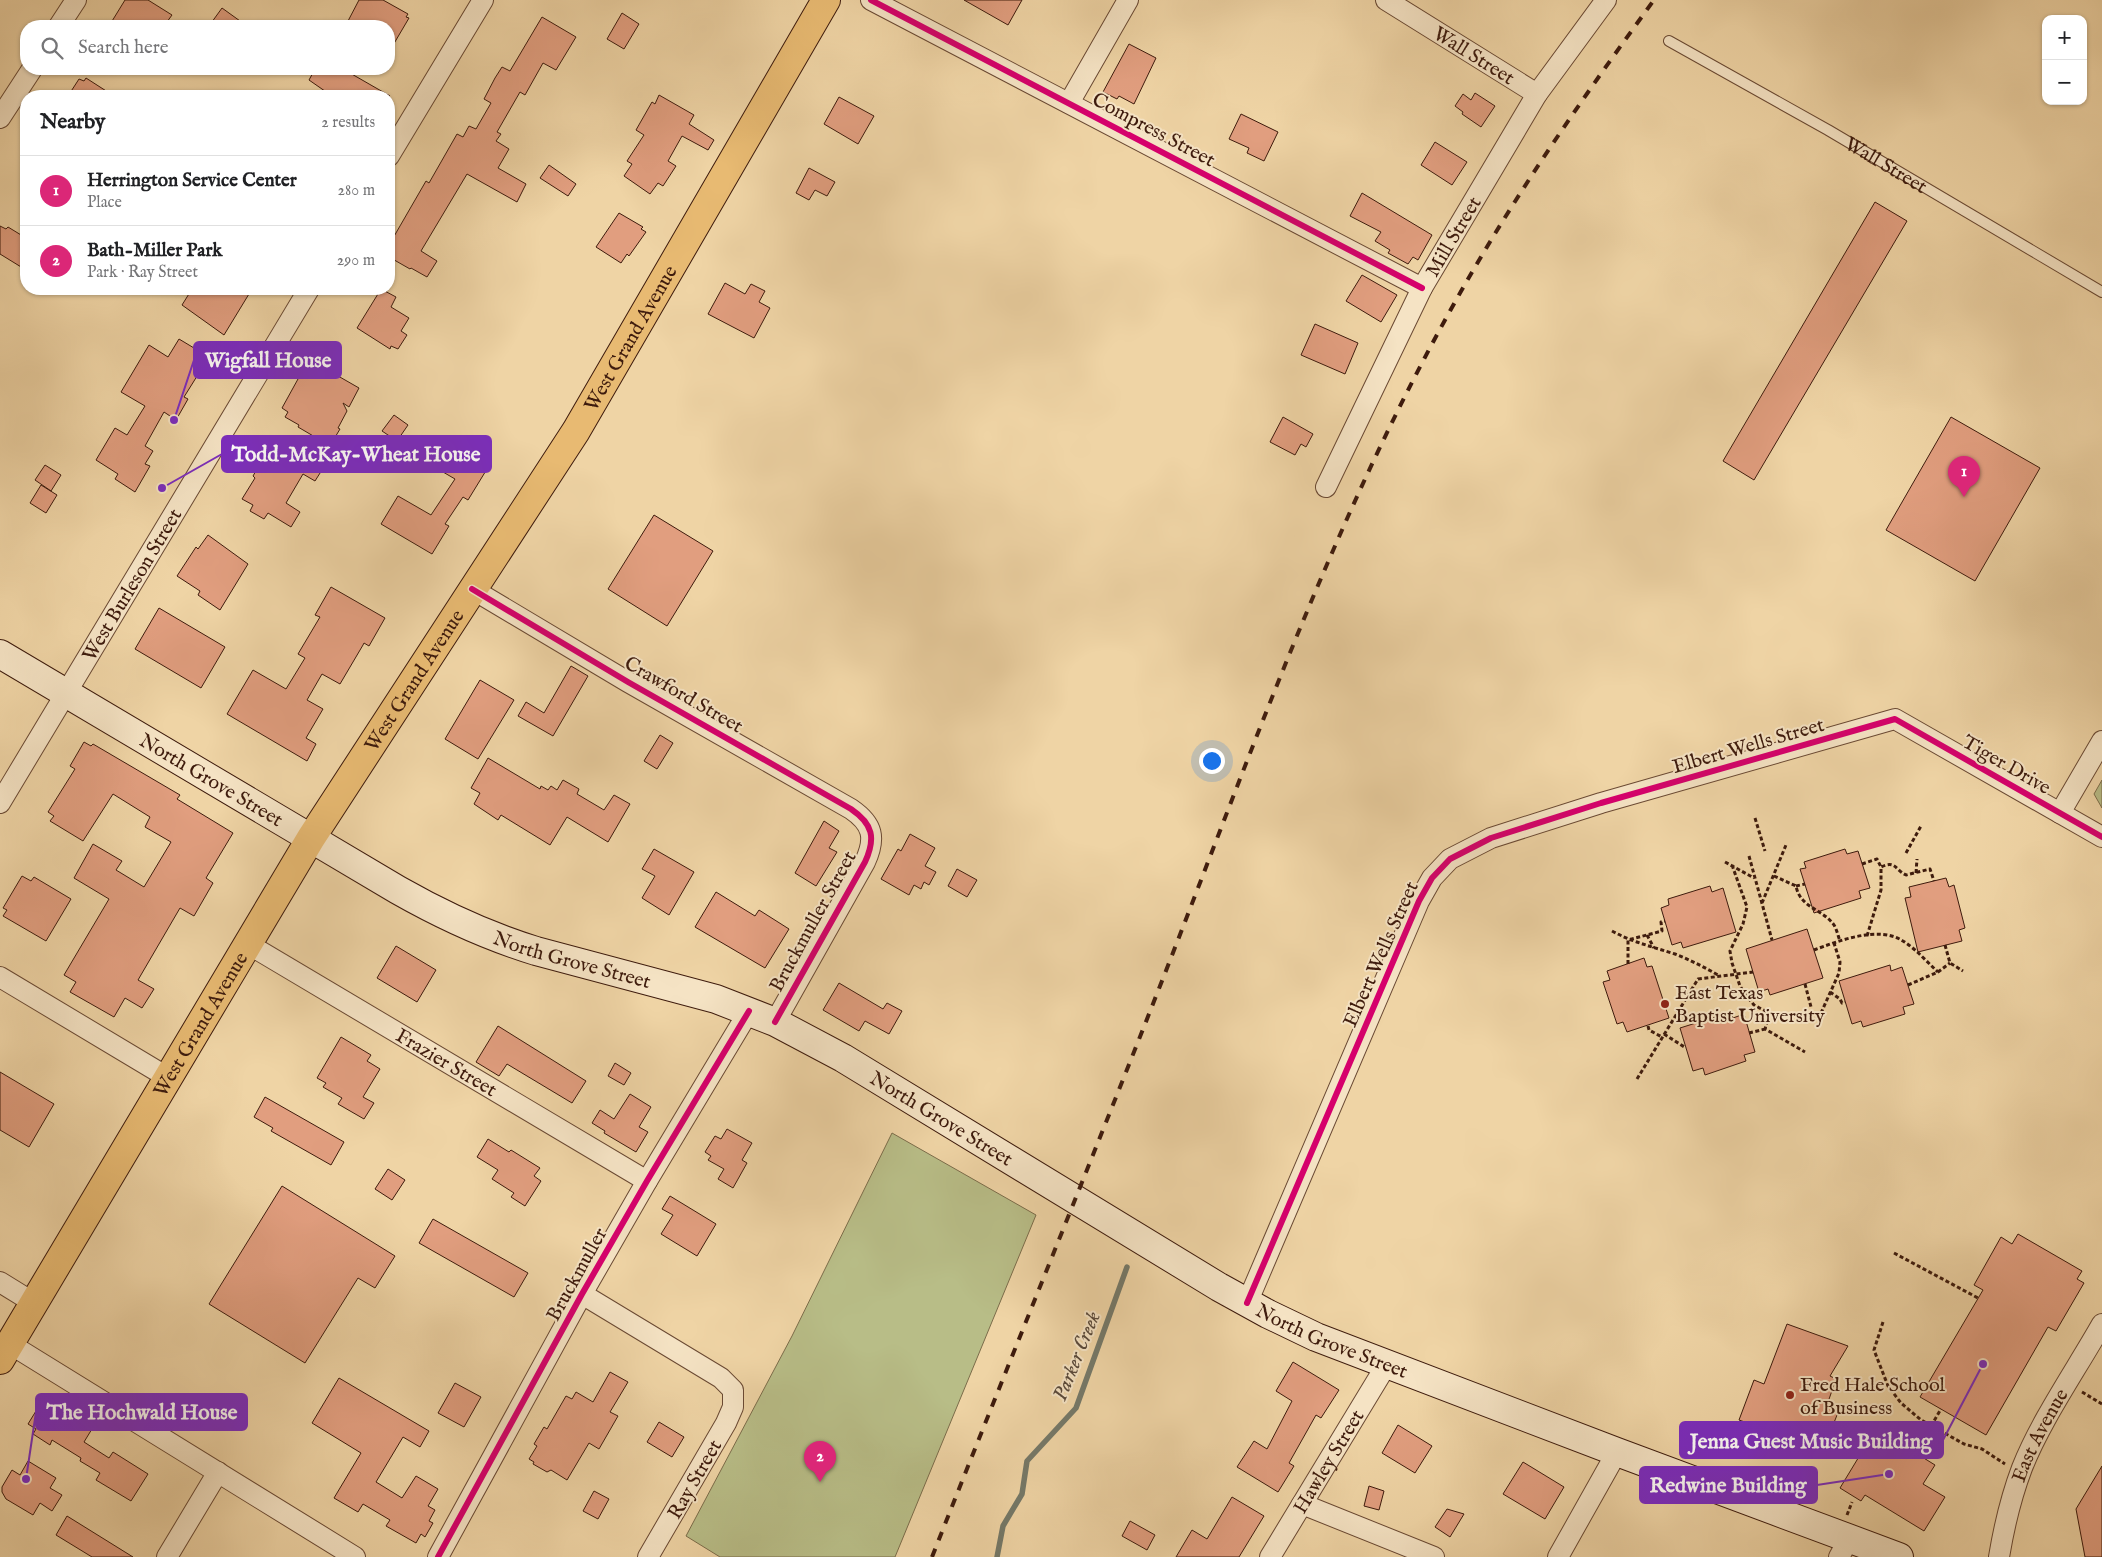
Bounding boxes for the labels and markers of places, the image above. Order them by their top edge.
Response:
callout: Wigfall House [194,342,341,378]
callout: Todd-McKay-Wheat House [222,436,491,472]
pin: 1 [1948,456,1980,497]
place label: East Texas Baptist University [1675,981,1825,1029]
marker: East Texas Baptist University [1659,998,1671,1010]
place label: Fred Hale School of Business [1800,1373,1946,1421]
marker: Fred Hale School of Business [1784,1389,1796,1401]
callout: The Hochwald House [36,1394,247,1430]
callout: Jenna Guest Music Building [1680,1422,1943,1458]
pin: 2 [804,1441,836,1482]
callout: Redwine Building [1640,1467,1817,1503]

